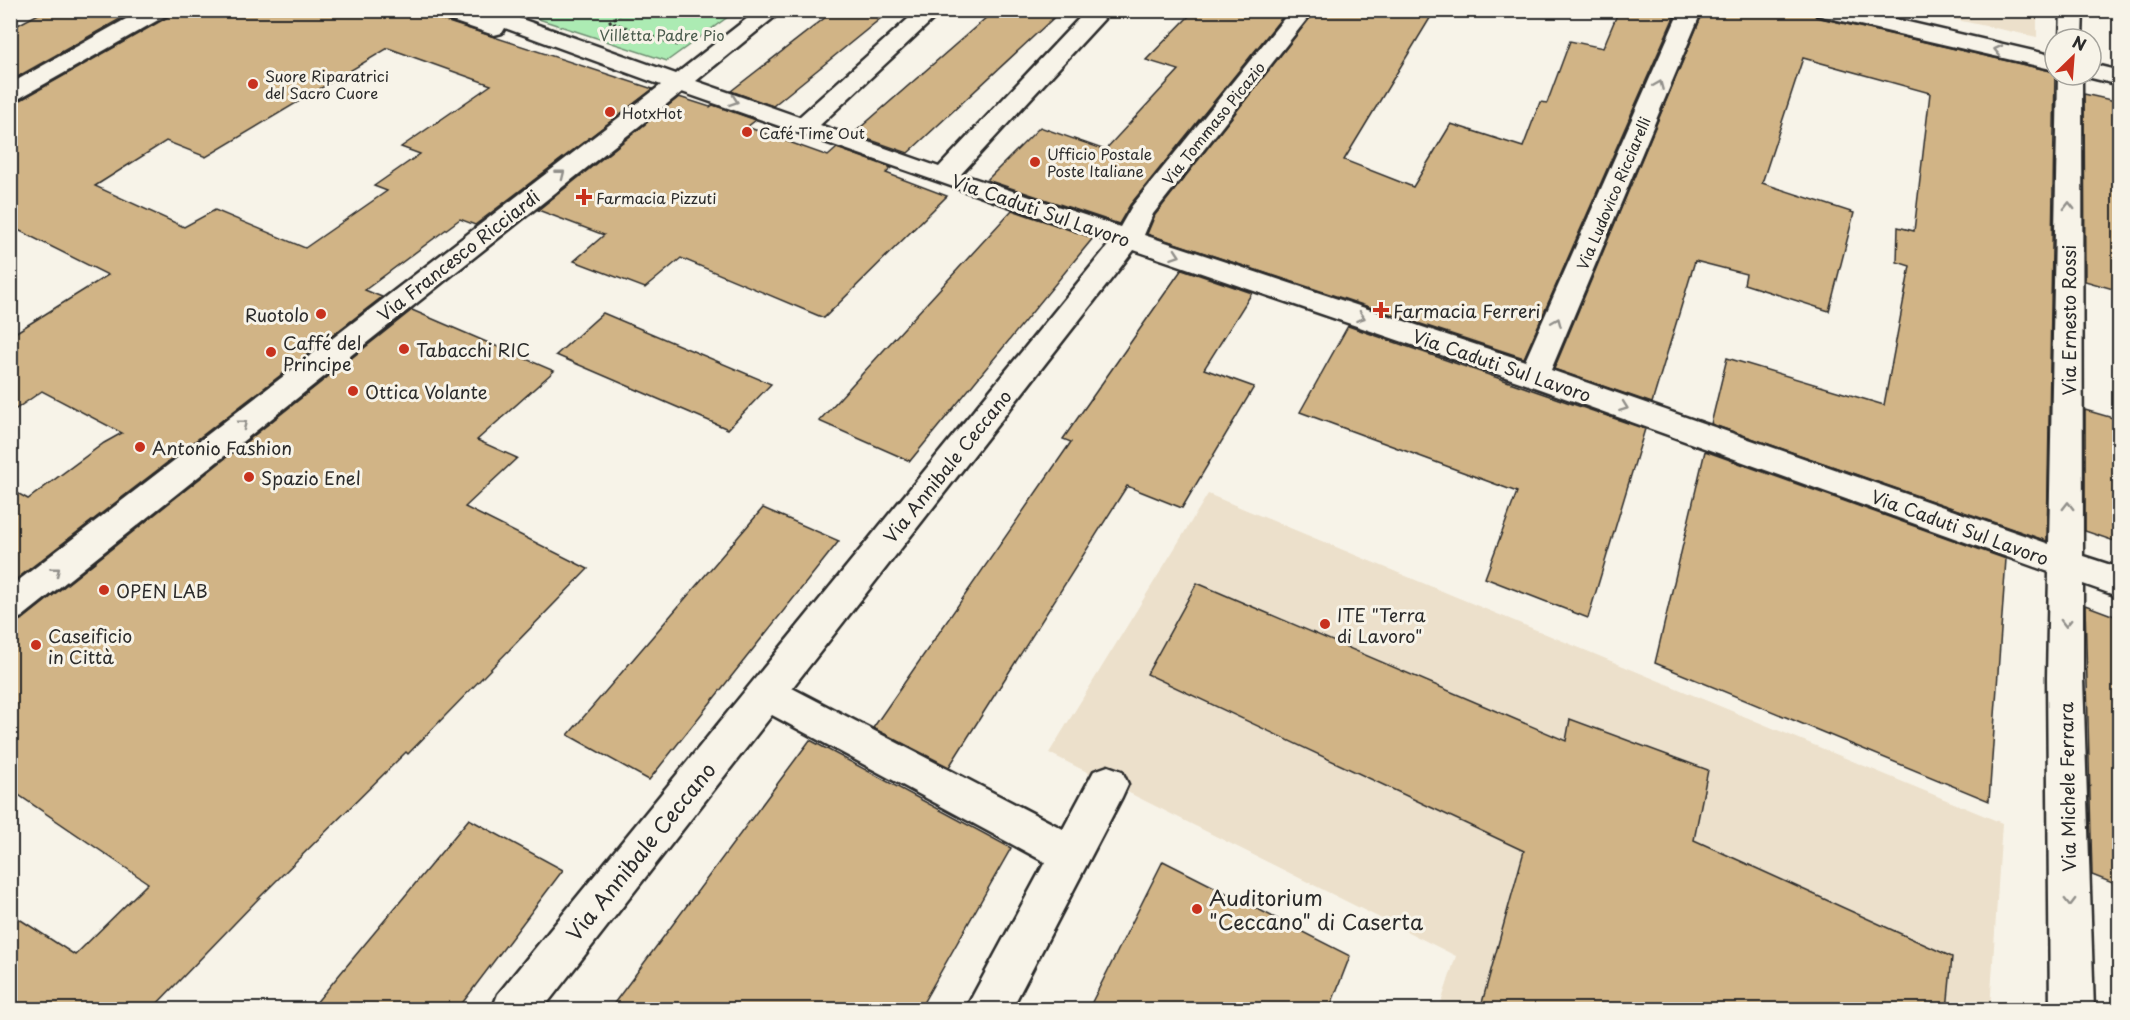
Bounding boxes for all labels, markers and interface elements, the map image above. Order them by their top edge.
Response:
park label: Villetta Padre Pio [600,23,724,46]
north arrow [2043,27,2103,87]
text: N [2069,29,2091,56]
one-way arrow [1993,44,2003,57]
street label: Via Tommaso Picazio [1156,56,1270,190]
place label: Suore Riparatrici del Sacro Cuore [265,64,389,104]
marker: Suore Riparatrici del Sacro Cuore [246,77,260,91]
one-way arrow [1652,80,1664,91]
one-way arrow [728,94,739,107]
place label: HotxHot [622,101,682,124]
marker: HotxHot [603,105,617,119]
street label: Via Ludovico Ricciarelli [1570,113,1656,273]
place label: Café Time Out [759,121,865,144]
marker: Café Time Out [740,125,754,139]
place label: Ufficio Postale Poste Italiane [1047,142,1152,182]
marker: Ufficio Postale Poste Italiane [1028,155,1042,169]
street label: Via Caduti Sul Lavoro [948,167,1134,253]
one-way arrow [554,171,565,182]
street label: Via Francesco Ricciardi [371,183,545,327]
place label: Farmacia Pizzuti [596,186,716,209]
marker: Farmacia Pizzuti [577,190,591,204]
one-way arrow [2063,202,2075,211]
street label: Via Ernesto Rossi [2055,245,2082,395]
one-way arrow [1170,248,1181,260]
place label: Farmacia Ferreri [1393,297,1540,324]
place label: Ruotolo [245,301,309,328]
marker: Farmacia Ferreri [1374,303,1388,317]
marker: Ruotolo [314,307,328,321]
one-way arrow [1355,310,1365,322]
one-way arrow [1550,317,1562,328]
street label: Via Caduti Sul Lavoro [1409,322,1595,408]
place label: Caffé del Principe [283,329,361,377]
place label: Tabacchi RIC [416,336,530,363]
marker: Tabacchi RIC [397,342,411,356]
marker: Caffé del Principe [264,345,278,359]
place label: Ottica Volante [365,378,488,405]
street label: Via Annibale Ceccano [877,383,1017,549]
marker: Ottica Volante [346,384,360,398]
one-way arrow [1619,400,1629,413]
one-way arrow [236,421,247,432]
place label: Antonio Fashion [152,434,292,461]
marker: Antonio Fashion [133,440,147,454]
place label: Spazio Enel [261,464,361,491]
marker: Spazio Enel [242,470,256,484]
street label: Via Caduti Sul Lavoro [1867,482,2053,572]
one-way arrow [2062,502,2074,511]
one-way arrow [50,567,61,578]
place label: OPEN LAB [116,577,208,604]
marker: OPEN LAB [97,583,111,597]
place label: ITE "Terra di Lavoro" [1337,601,1426,649]
marker: ITE "Terra di Lavoro" [1318,617,1332,631]
one-way arrow [2060,619,2073,628]
place label: Caseificio in Città [48,622,132,670]
marker: Caseificio in Città [29,638,43,652]
street label: Via Michele Ferrara [2052,701,2082,872]
street label: Via Annibale Ceccano [558,755,722,947]
place label: Auditorium "Ceccano" di Caserta [1209,881,1424,937]
one-way arrow [2063,898,2076,907]
marker: Auditorium "Ceccano" di Caserta [1190,902,1204,916]

